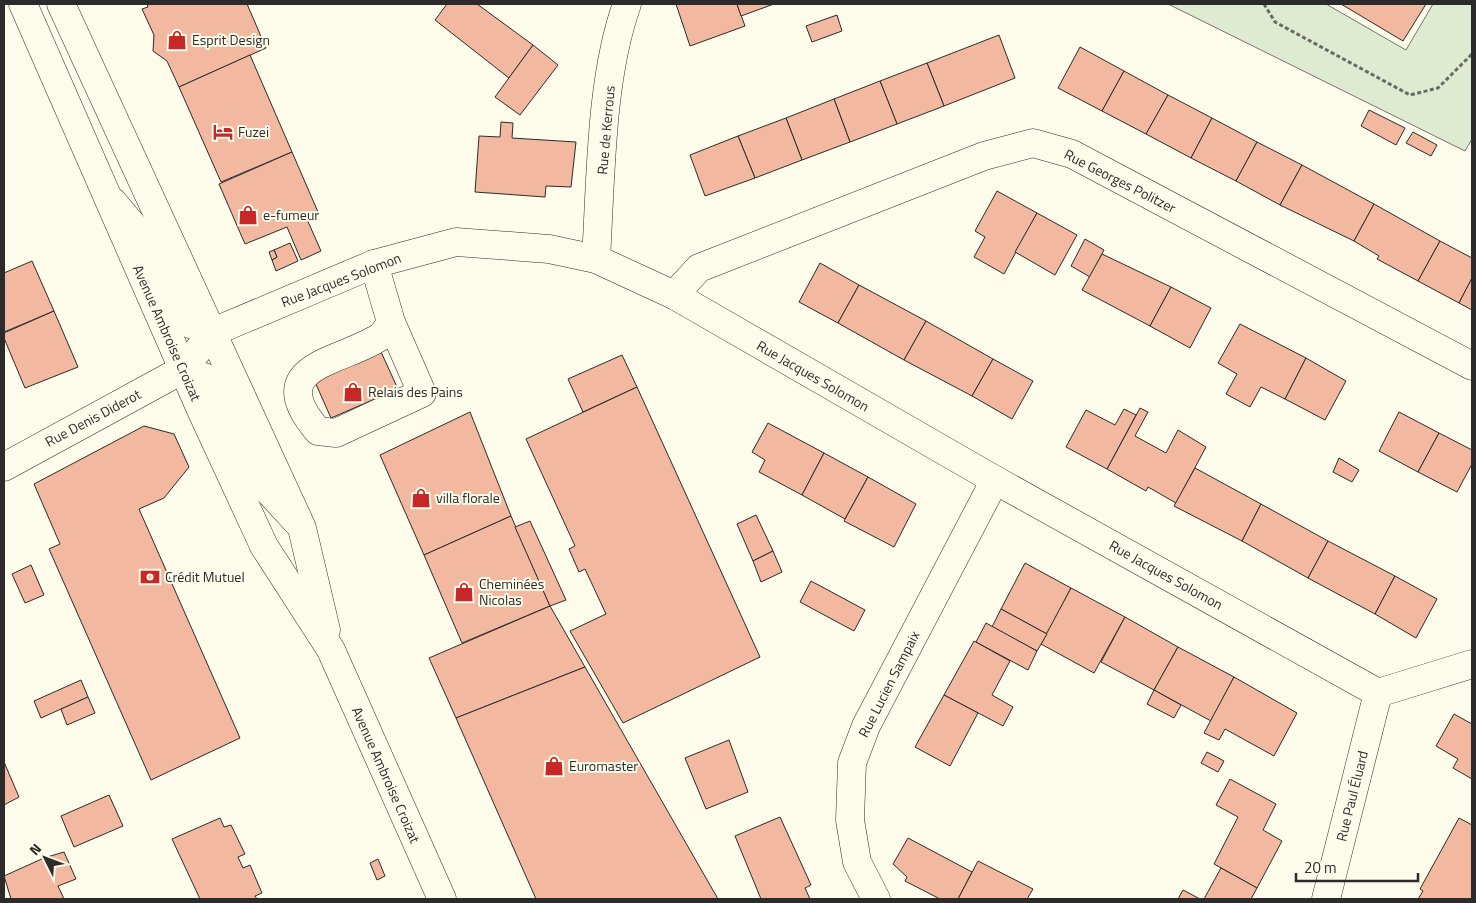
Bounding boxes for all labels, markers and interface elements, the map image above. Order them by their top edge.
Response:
shop icon: Esprit Design [166,29,188,51]
place label: Esprit Design [192,29,270,50]
street label: Rue de Kerrous [591,84,620,175]
hotel icon: Fuzei [212,121,234,143]
place label: Fuzei [238,121,269,142]
street label: Rue Georges Politzer [1061,143,1180,218]
shop icon: e-fumeur [237,204,259,226]
place label: e-fumeur [263,204,319,225]
street label: Rue Jacques Solomon [278,247,404,312]
street label: Avenue Ambroise Croizat [128,261,207,404]
street label: Rue Jacques Solomon [753,335,873,416]
shop icon: Relais des Pains [342,381,364,403]
place label: Relais des Pains [368,381,463,402]
street label: Rue Denis Diderot [41,383,145,452]
shop icon: villa florale [410,487,432,509]
place label: villa florale [436,487,500,508]
street label: Rue Jacques Solomon [1106,535,1227,615]
bank icon: Crédit Mutuel [139,566,161,588]
place label: Crédit Mutuel [165,566,245,587]
place label: Cheminées Nicolas [479,573,544,610]
shop icon: Cheminées Nicolas [453,581,475,603]
street label: Rue Lucien Sampaix [853,626,925,741]
street label: Avenue Ambroise Croizat [347,703,426,846]
street label: Rue Paul Éluard [1330,748,1373,843]
shop icon: Euromaster [543,755,565,777]
place label: Euromaster [569,755,638,776]
north arrow [20,833,70,883]
text: N [24,838,46,860]
scale bar [1296,850,1418,882]
text: 20 m [1304,856,1337,879]

